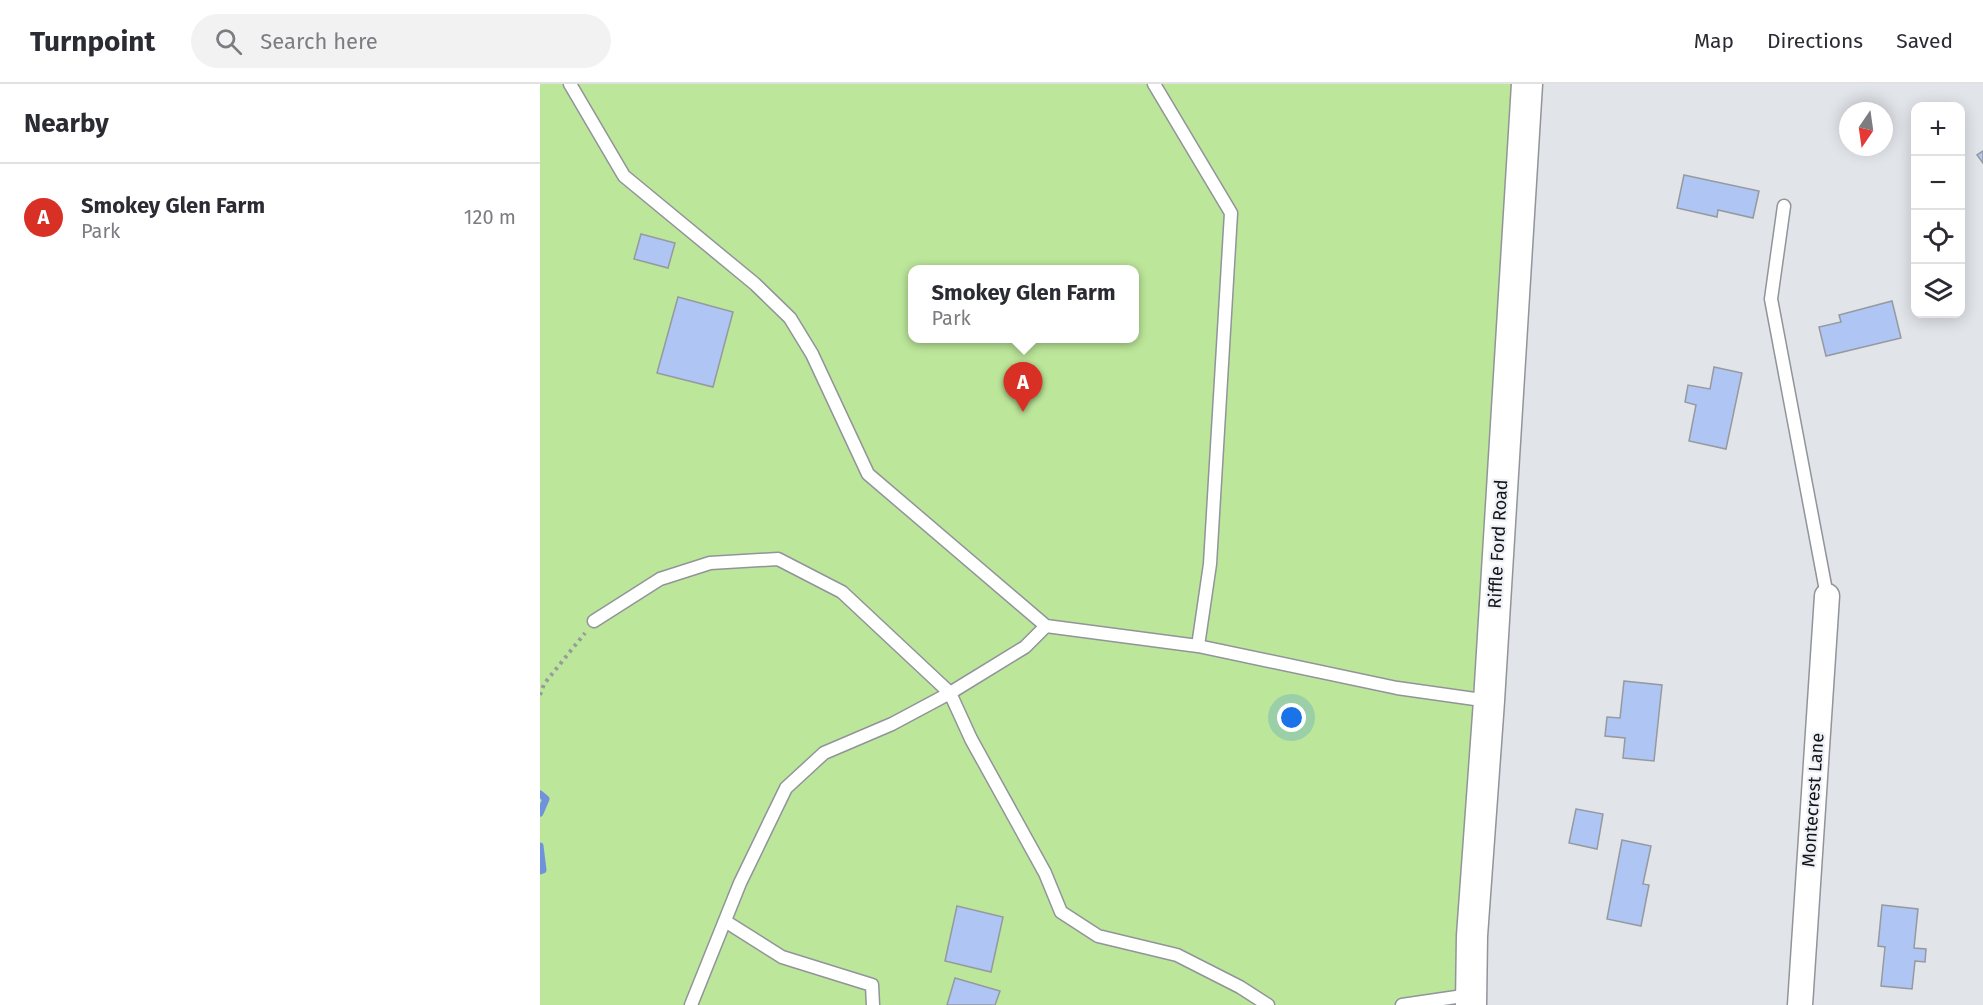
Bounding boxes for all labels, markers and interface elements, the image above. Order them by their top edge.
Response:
search box [191,14,611,68]
text: Turnpoint [30,25,155,58]
icon: search [212,25,245,58]
text: Search here [260,28,378,55]
text: Map [1694,28,1734,54]
text: Directions [1767,28,1863,54]
text: Saved [1896,28,1953,54]
north arrow [1839,102,1893,156]
map controls [1911,102,1965,318]
button: + [1911,102,1965,156]
text: Nearby [24,108,109,139]
button: − [1911,156,1965,210]
text: Smokey Glen Farm [81,192,265,219]
text: A [38,205,49,229]
text: 120 m [464,205,516,229]
button: locate [1911,210,1965,264]
text: Park [81,219,120,243]
button: layers [1911,264,1965,318]
popup [908,265,1139,343]
text: Smokey Glen Farm [932,279,1116,306]
text: Park [932,306,971,330]
pin: A [1004,362,1042,412]
street label: Riffle Ford Road [1484,479,1512,609]
your location [1277,703,1306,732]
street label: Montecrest Lane [1797,732,1829,868]

